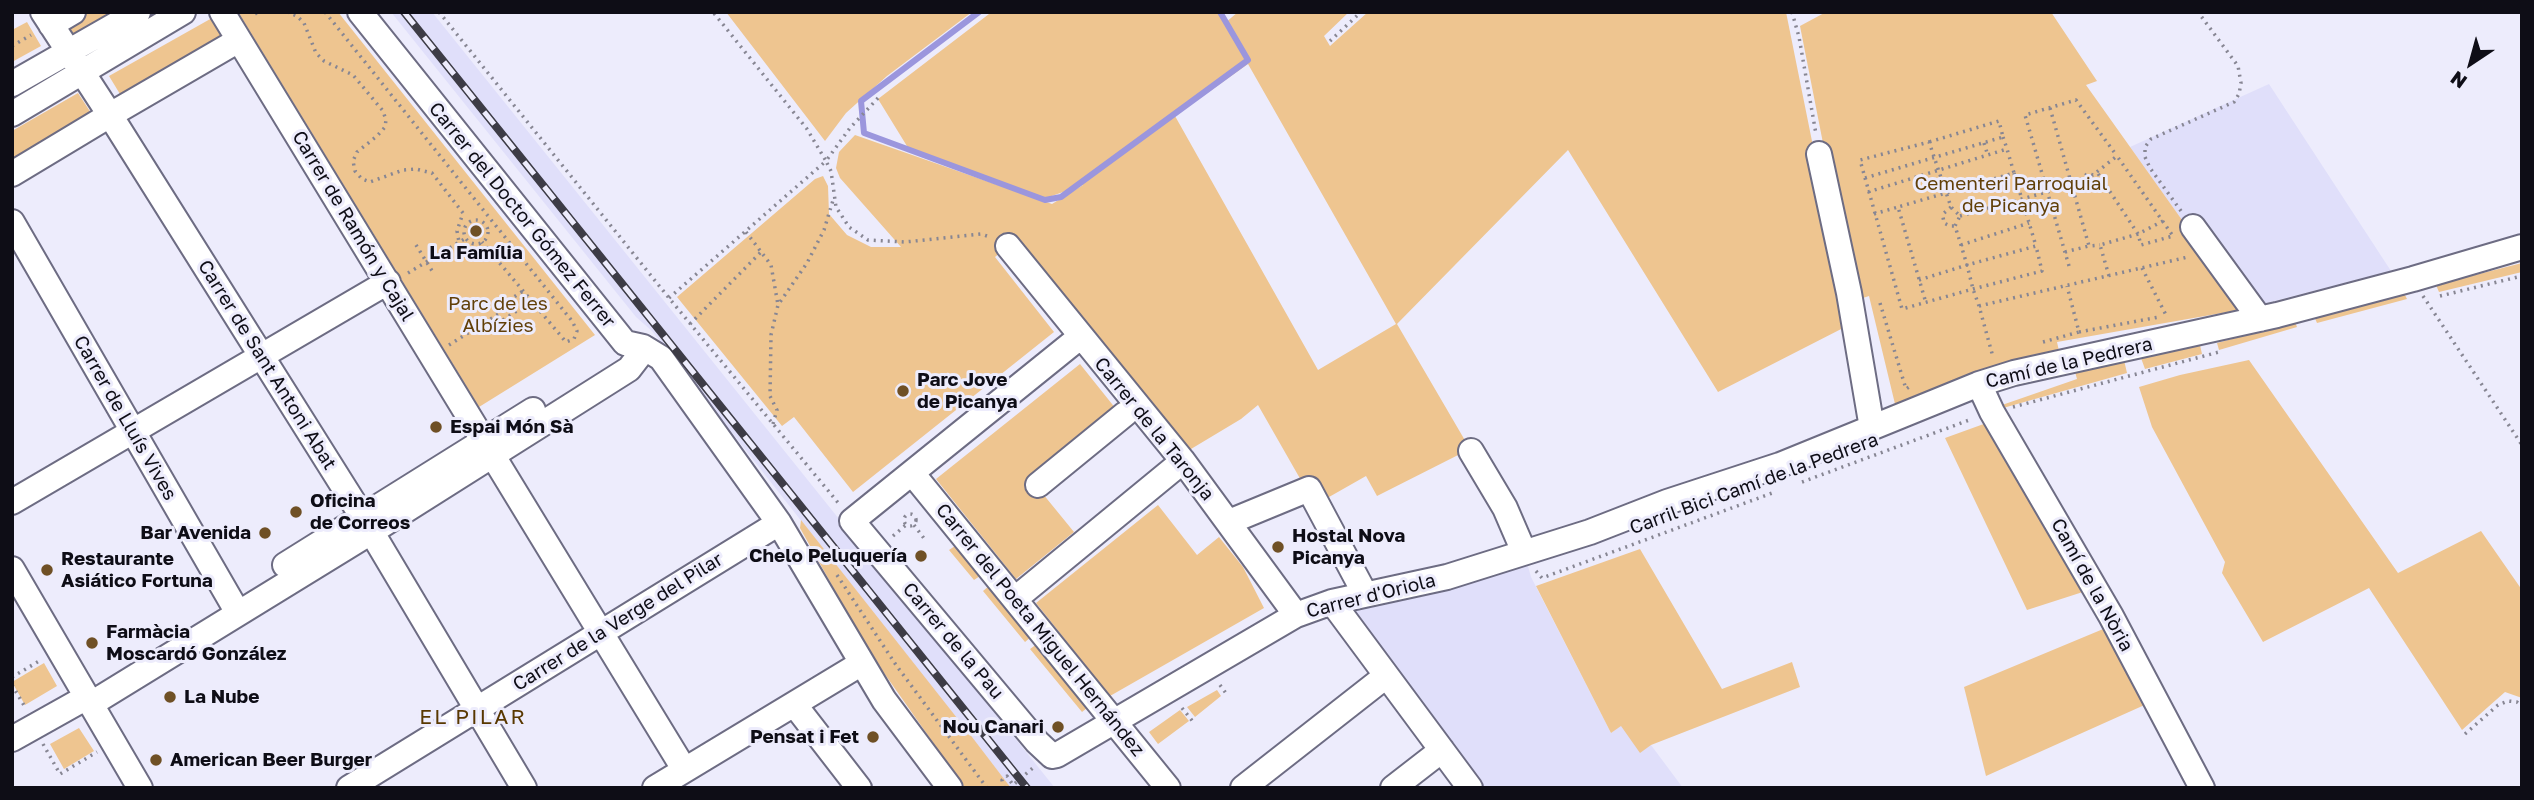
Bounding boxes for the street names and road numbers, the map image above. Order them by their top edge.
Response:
street label: Carrer del Doctor Gómez Ferrer [424,98,620,332]
street label: Carrer de Ramón y Cajal [287,127,419,325]
street label: Carrer de Sant Antoni Abat [193,256,341,474]
street label: Carrer de Lluís Vives [69,332,181,504]
street label: Camí de la Pedrera [1983,333,2155,393]
street label: Carrer de la Taronja [1089,353,1219,505]
street label: Carril Bici Camí de la Pedrera [1627,428,1881,540]
street label: Carrer del Poeta Miguel Hernández [931,499,1149,761]
street label: Camí de la Nòria [2046,515,2138,655]
street label: Carrer de la Verge del Pilar [509,548,727,696]
street label: Carrer d'Oriola [1304,569,1438,623]
street label: Carrer de la Pau [898,578,1008,704]

